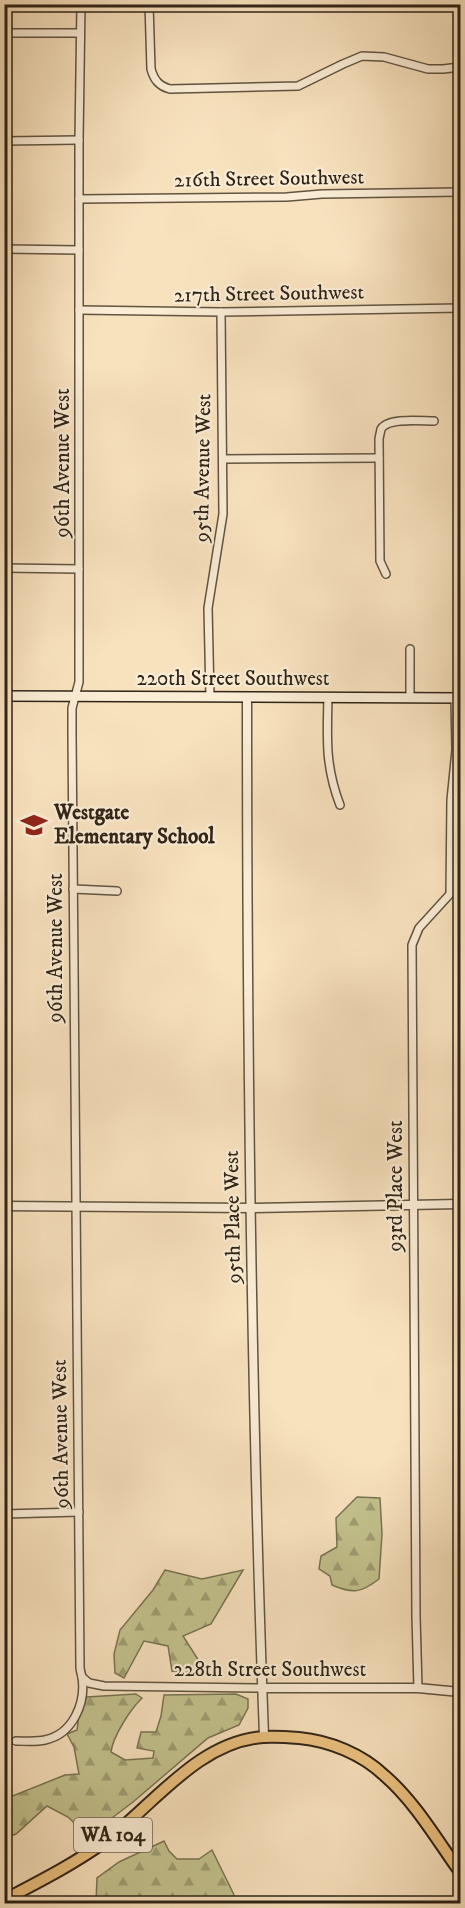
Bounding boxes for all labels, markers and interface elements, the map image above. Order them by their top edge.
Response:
street label: 216th Street Southwest [174,164,365,194]
street label: 217th Street Southwest [174,279,365,309]
street label: 96th Avenue West [50,388,76,539]
street label: 95th Avenue West [189,393,217,544]
street label: 220th Street Southwest [136,666,330,692]
place label: Westgate Elementary School [53,800,215,850]
school or university icon: Westgate Elementary School [19,810,49,840]
street label: 96th Avenue West [43,873,69,1024]
street label: 93rd Place West [383,1120,409,1253]
street label: 95th Place West [219,1150,247,1285]
street label: 96th Avenue West [47,1359,75,1510]
street label: 228th Street Southwest [174,1657,366,1683]
road number: WA 104 [74,1818,152,1852]

